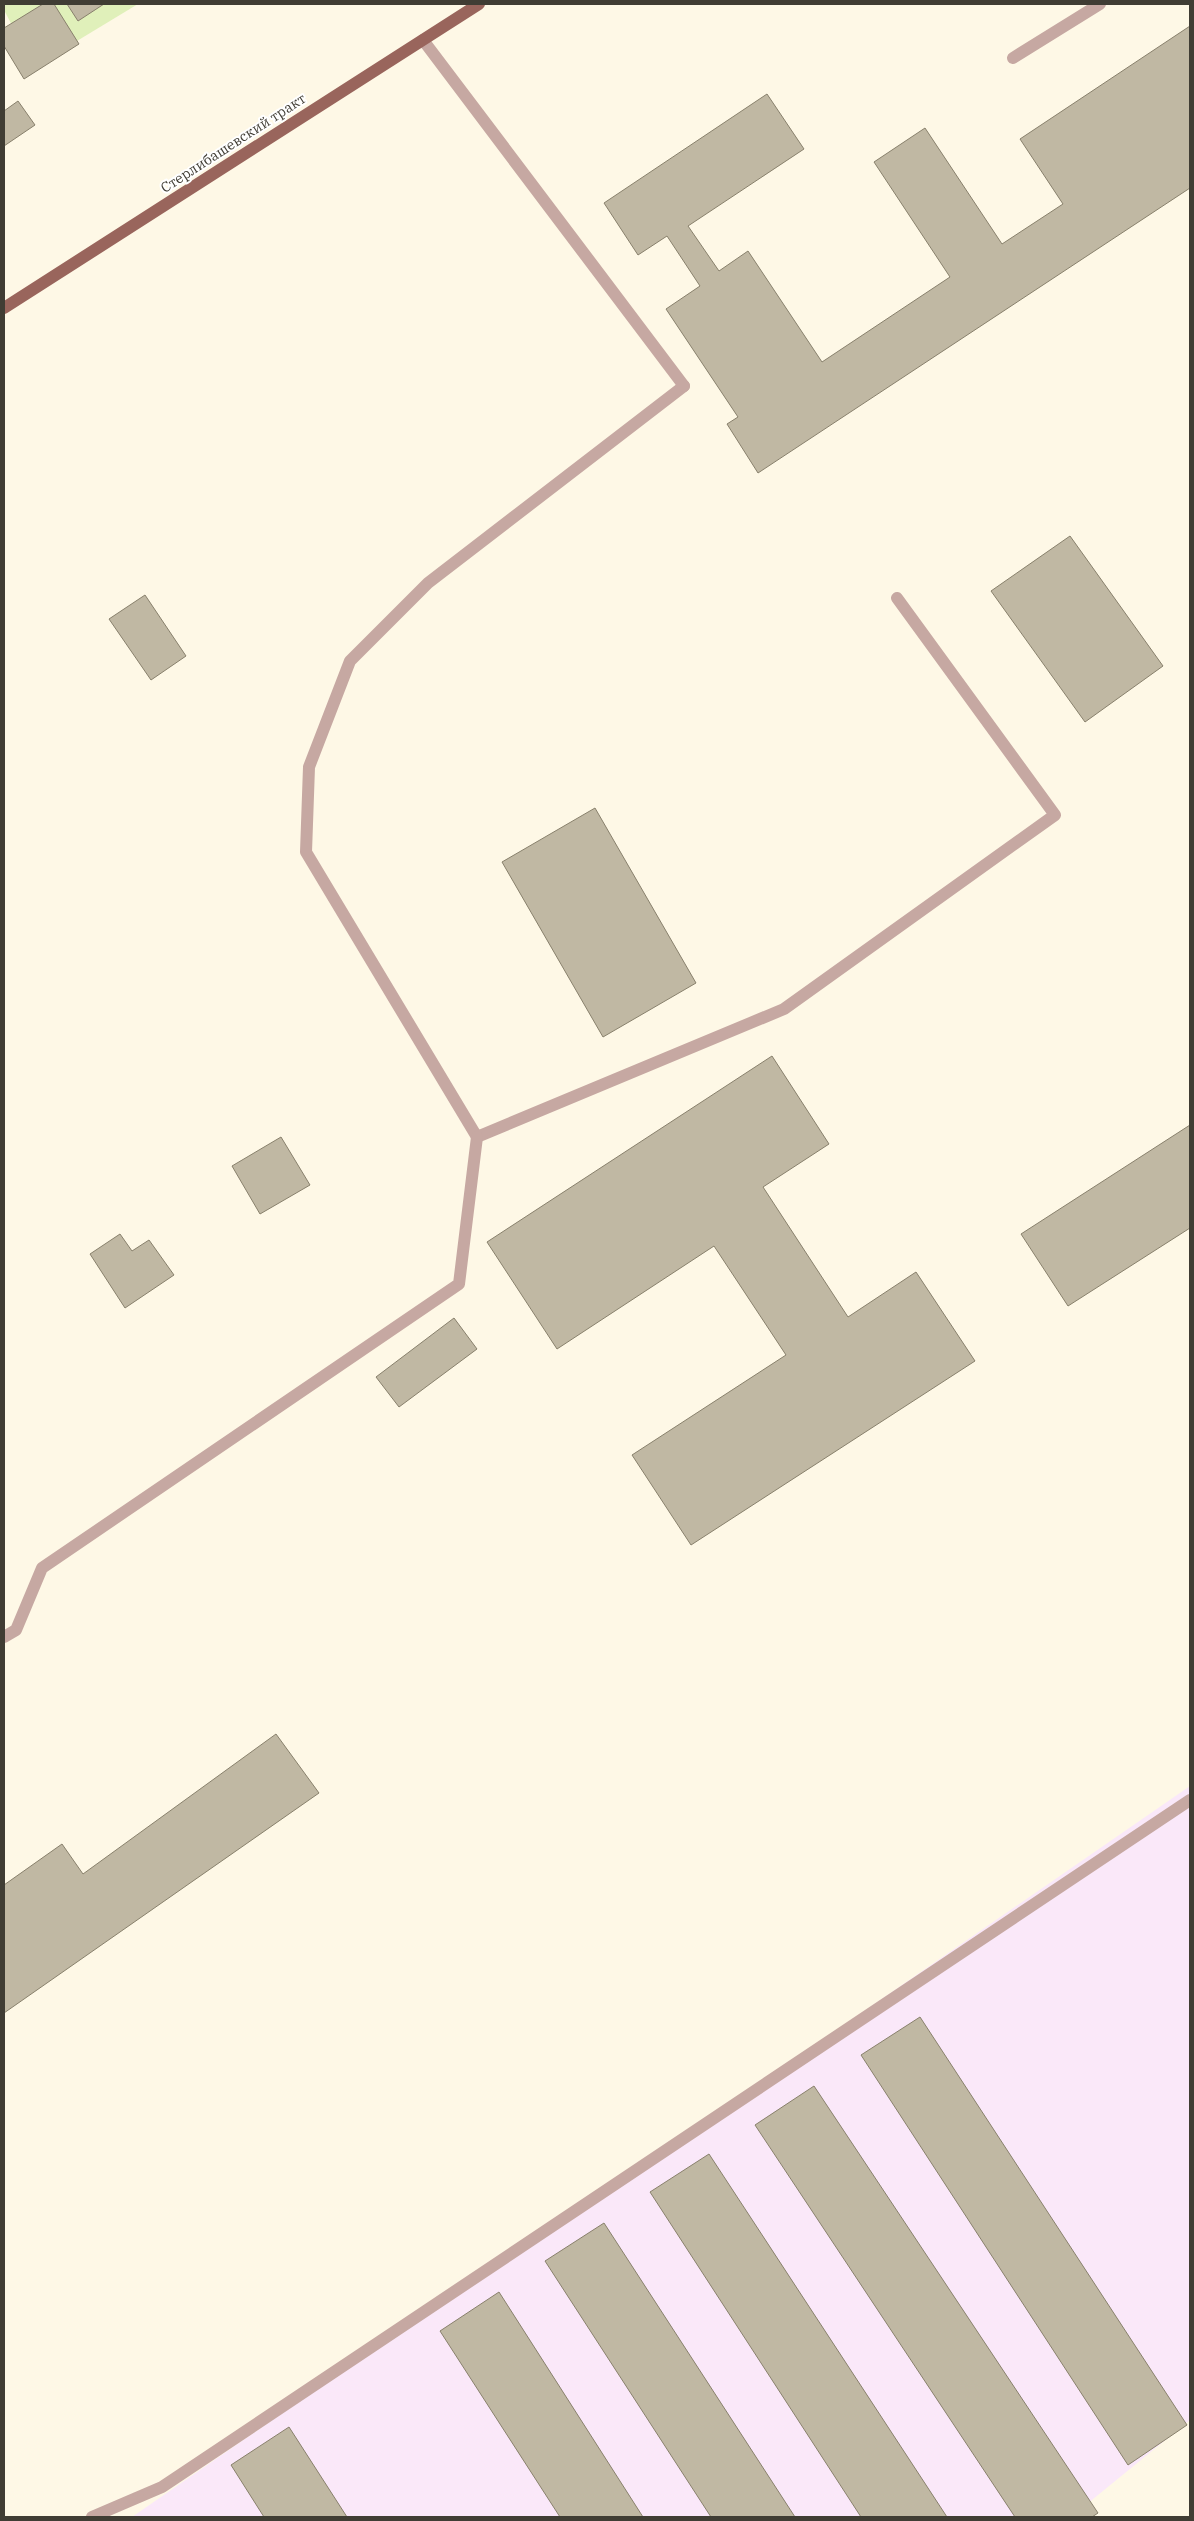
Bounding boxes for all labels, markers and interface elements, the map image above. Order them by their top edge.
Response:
street label: Стерлибашевский тракт [157,89,309,197]

